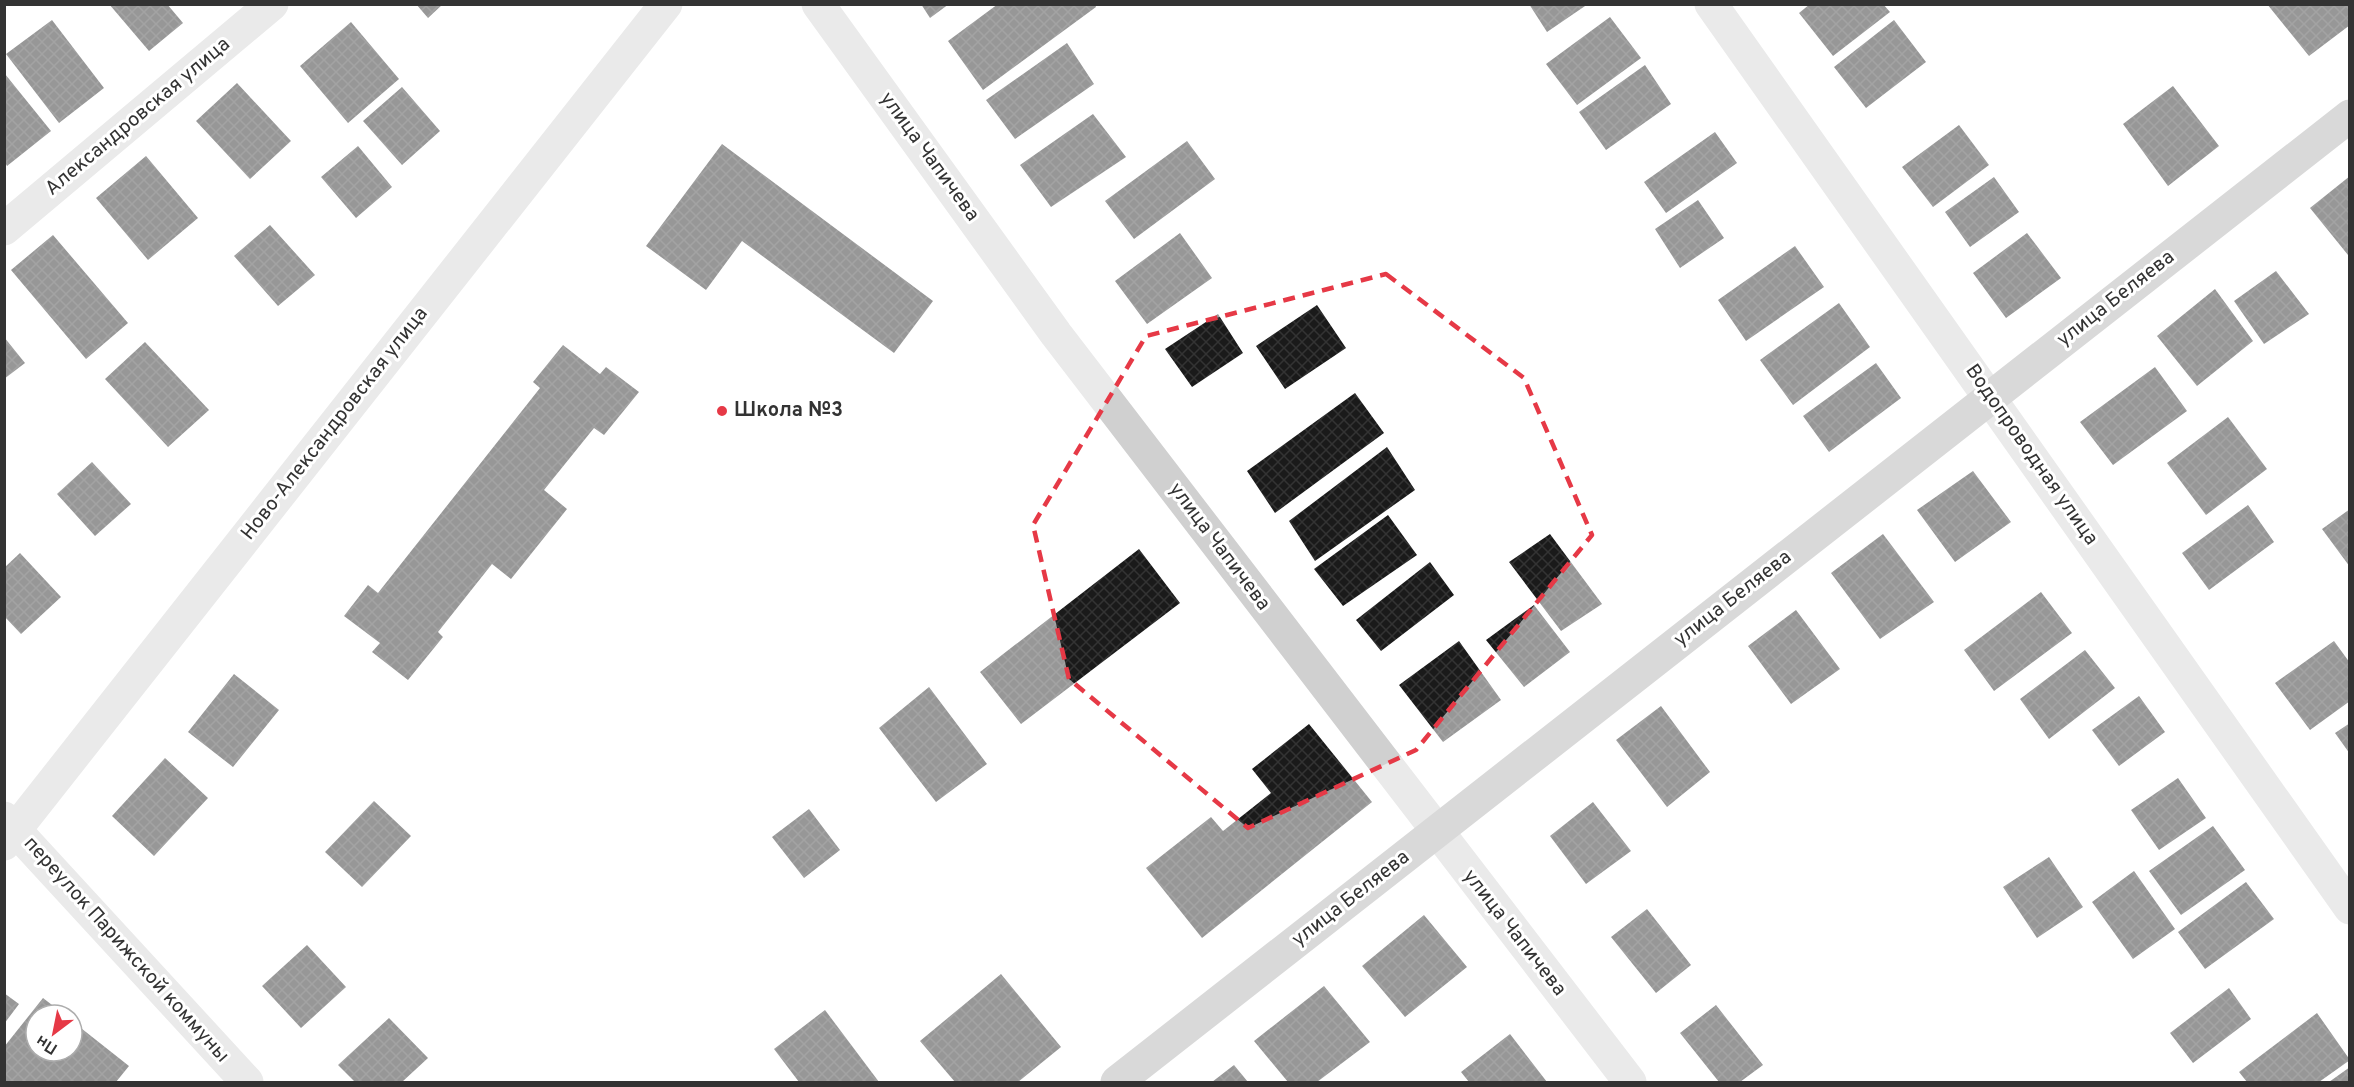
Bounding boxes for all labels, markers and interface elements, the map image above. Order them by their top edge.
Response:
street label: Александровская улица [40,32,236,202]
street label: улица Чапичева [873,87,985,227]
street label: улица Беляева [2052,245,2180,353]
street label: Ново-Александровская улица [236,302,434,546]
street label: Водопроводная улица [1959,359,2103,551]
place label: Школа №3 [734,398,843,424]
marker: Школа №3 [715,404,729,418]
street label: улица Чапичева [1162,478,1276,616]
street label: улица Беляева [1669,545,1797,653]
street label: переулок Парижской коммуны [17,831,235,1069]
street label: улица Беляева [1287,845,1415,953]
street label: улица Чапичева [1456,864,1572,1002]
north arrow [24,1003,84,1063]
text: Пн [33,1030,62,1058]

